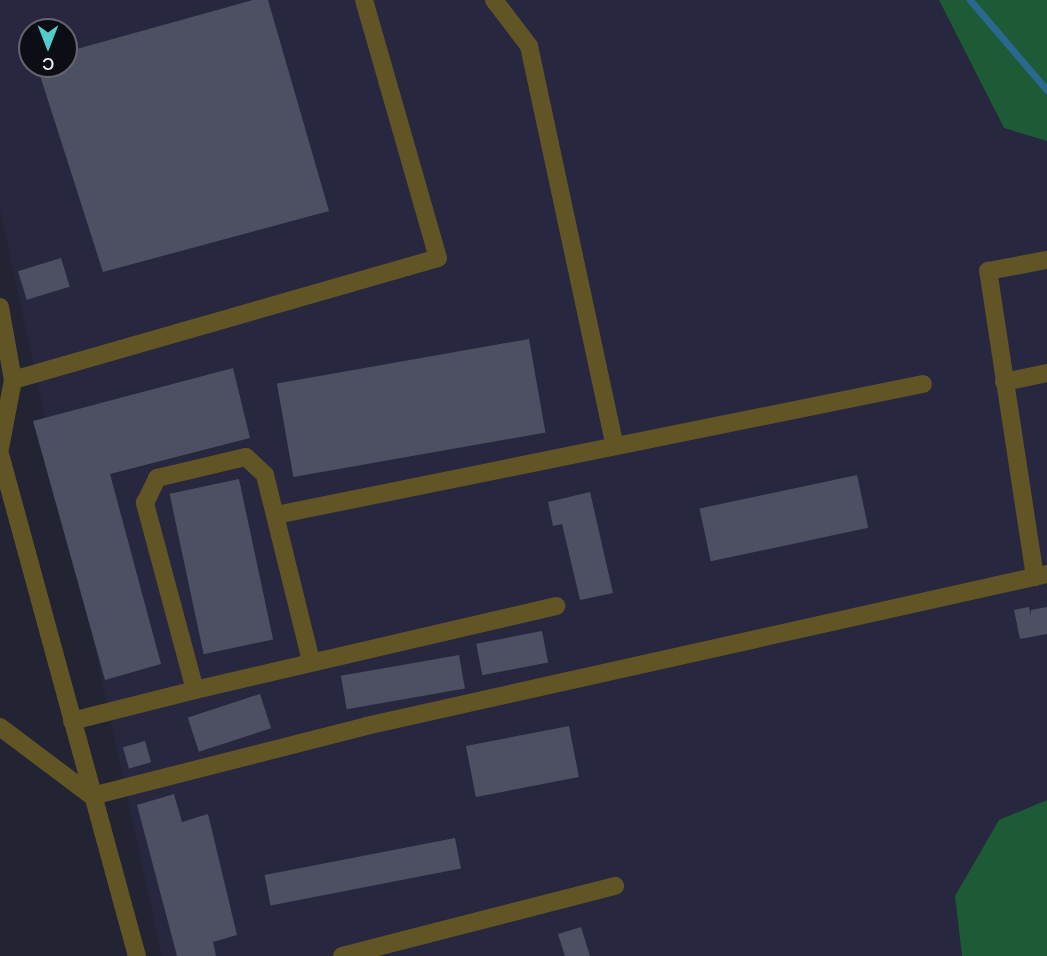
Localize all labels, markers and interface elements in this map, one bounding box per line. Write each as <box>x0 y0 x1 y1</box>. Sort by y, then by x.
north arrow <box>18 18 78 78</box>
text: С <box>42 53 54 75</box>

